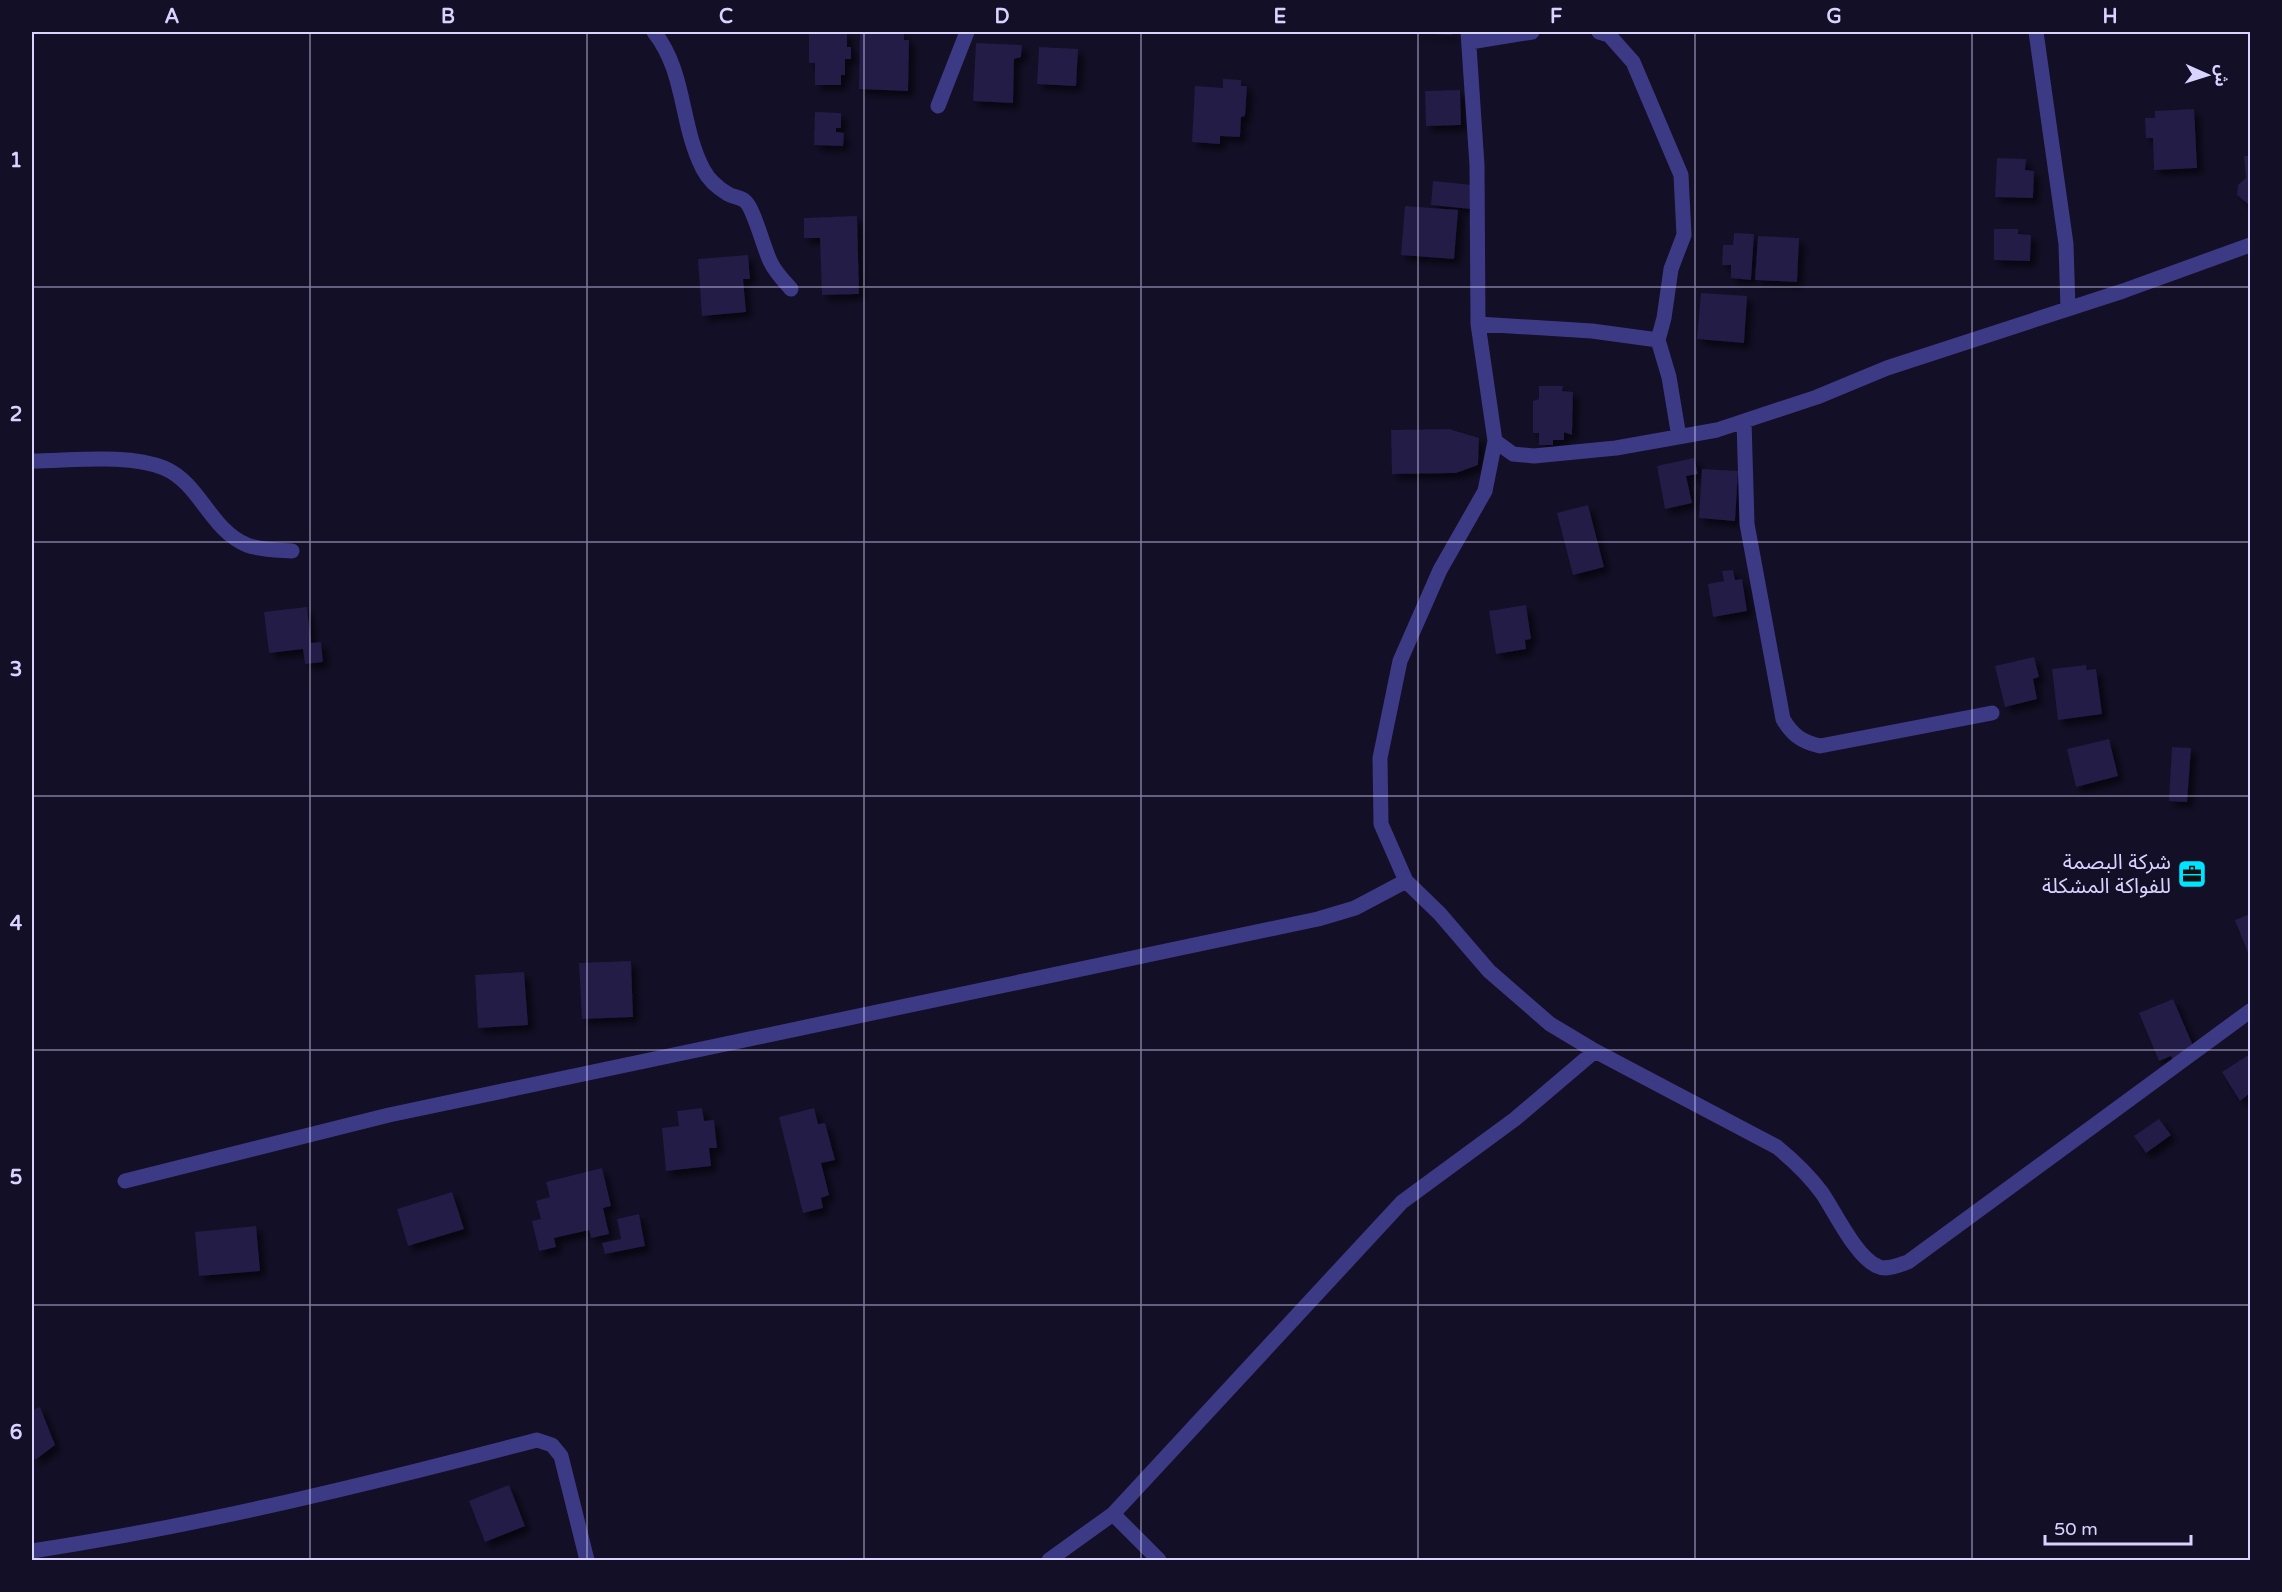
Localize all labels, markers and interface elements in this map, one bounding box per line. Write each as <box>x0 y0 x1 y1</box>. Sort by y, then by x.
text: A <box>165 5 180 29</box>
text: B <box>441 5 455 29</box>
text: C <box>719 5 733 29</box>
text: D <box>994 5 1010 29</box>
text: E <box>1274 5 1287 29</box>
text: F <box>1550 5 1562 29</box>
text: G <box>1826 5 1842 29</box>
text: H <box>2102 5 2118 29</box>
north arrow <box>2177 45 2237 105</box>
text: ش <box>2210 64 2232 87</box>
text: 1 <box>10 149 22 173</box>
text: 2 <box>10 403 22 427</box>
text: 3 <box>10 658 22 682</box>
place label: شركة البصمة للفواكة المشكلة <box>2042 850 2171 899</box>
office icon: شركة البصمة للفواكة المشكلة <box>2176 858 2208 890</box>
text: 4 <box>10 912 23 936</box>
text: 5 <box>10 1166 22 1190</box>
text: 6 <box>10 1421 22 1445</box>
scale bar <box>2045 1508 2190 1546</box>
text: 50 m <box>2054 1518 2098 1540</box>

